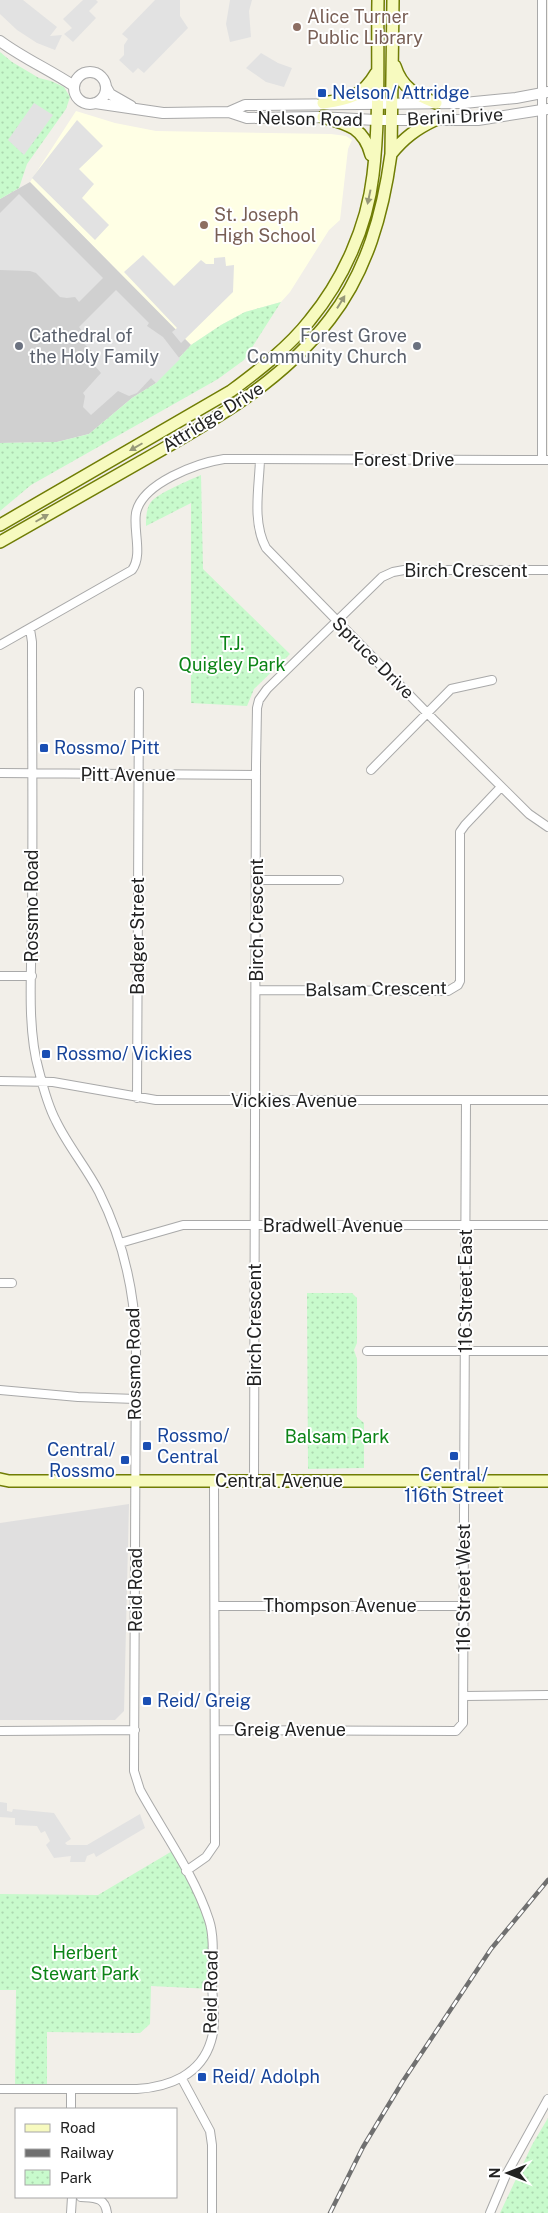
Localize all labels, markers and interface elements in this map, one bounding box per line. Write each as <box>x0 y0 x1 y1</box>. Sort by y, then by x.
place label: Alice Turner Public Library <box>307 6 423 48</box>
marker: Alice Turner Public Library <box>291 21 303 33</box>
place label: Nelson/ Attridge <box>332 82 469 103</box>
marker: Nelson/ Attridge <box>316 87 328 99</box>
street label: Berini Drive <box>406 103 504 130</box>
street label: Nelson Road <box>257 107 363 130</box>
one-way arrow <box>365 189 373 204</box>
place label: St. Joseph High School <box>214 204 316 246</box>
marker: St. Joseph High School <box>198 219 210 231</box>
one-way arrow <box>337 296 346 309</box>
place label: Cathedral of the Holy Family <box>29 325 159 367</box>
place label: Forest Grove Community Church <box>247 325 407 367</box>
marker: Cathedral of the Holy Family <box>13 340 25 352</box>
marker: Forest Grove Community Church <box>411 340 423 352</box>
street label: Attridge Drive <box>158 377 267 456</box>
one-way arrow <box>129 443 142 452</box>
street label: Forest Drive <box>354 449 454 470</box>
one-way arrow <box>36 513 49 522</box>
street label: Birch Crescent <box>404 560 528 581</box>
street label: Spruce Drive <box>328 612 419 703</box>
park label: T.J. Quigley Park <box>178 633 286 675</box>
place label: Rossmo/ Pitt <box>54 737 160 758</box>
marker: Rossmo/ Pitt <box>38 742 50 754</box>
street label: Pitt Avenue <box>80 764 176 785</box>
street label: Rossmo Road <box>21 850 42 962</box>
street label: Birch Crescent <box>246 858 267 982</box>
street label: Badger Street <box>127 877 148 995</box>
street label: Balsam Crescent <box>305 977 447 1000</box>
place label: Rossmo/ Vickies <box>56 1043 192 1064</box>
marker: Rossmo/ Vickies <box>40 1048 52 1060</box>
street label: Vickies Avenue <box>231 1090 357 1111</box>
street label: Bradwell Avenue <box>263 1215 403 1236</box>
street label: 116 Street East <box>455 1229 476 1353</box>
street label: Birch Crescent <box>244 1263 265 1387</box>
street label: Rossmo Road <box>122 1307 145 1421</box>
place label: Rossmo/ Central <box>157 1425 230 1467</box>
park label: Balsam Park <box>285 1426 389 1447</box>
place label: Central/ Rossmo <box>47 1439 116 1481</box>
marker: Rossmo/ Central <box>141 1440 153 1452</box>
marker: Central/ 116th Street <box>448 1450 460 1462</box>
marker: Central/ Rossmo <box>119 1454 131 1466</box>
place label: Central/ 116th Street <box>404 1464 504 1506</box>
street label: Central Avenue <box>215 1470 343 1491</box>
street label: 116 Street West <box>453 1523 474 1653</box>
street label: Reid Road <box>125 1548 146 1632</box>
street label: Thompson Avenue <box>263 1595 417 1616</box>
place label: Reid/ Greig <box>157 1690 251 1711</box>
marker: Reid/ Greig <box>141 1695 153 1707</box>
street label: Greig Avenue <box>234 1719 346 1740</box>
park label: Herbert Stewart Park <box>31 1942 139 1984</box>
street label: Reid Road <box>199 1950 222 2034</box>
place label: Reid/ Adolph <box>212 2066 320 2087</box>
marker: Reid/ Adolph <box>196 2071 208 2083</box>
legend <box>15 2108 178 2198</box>
text: Road <box>60 2119 96 2136</box>
text: Railway <box>60 2144 114 2161</box>
north arrow <box>483 2148 533 2198</box>
text: N <box>487 2168 503 2178</box>
text: Park <box>60 2169 92 2186</box>

